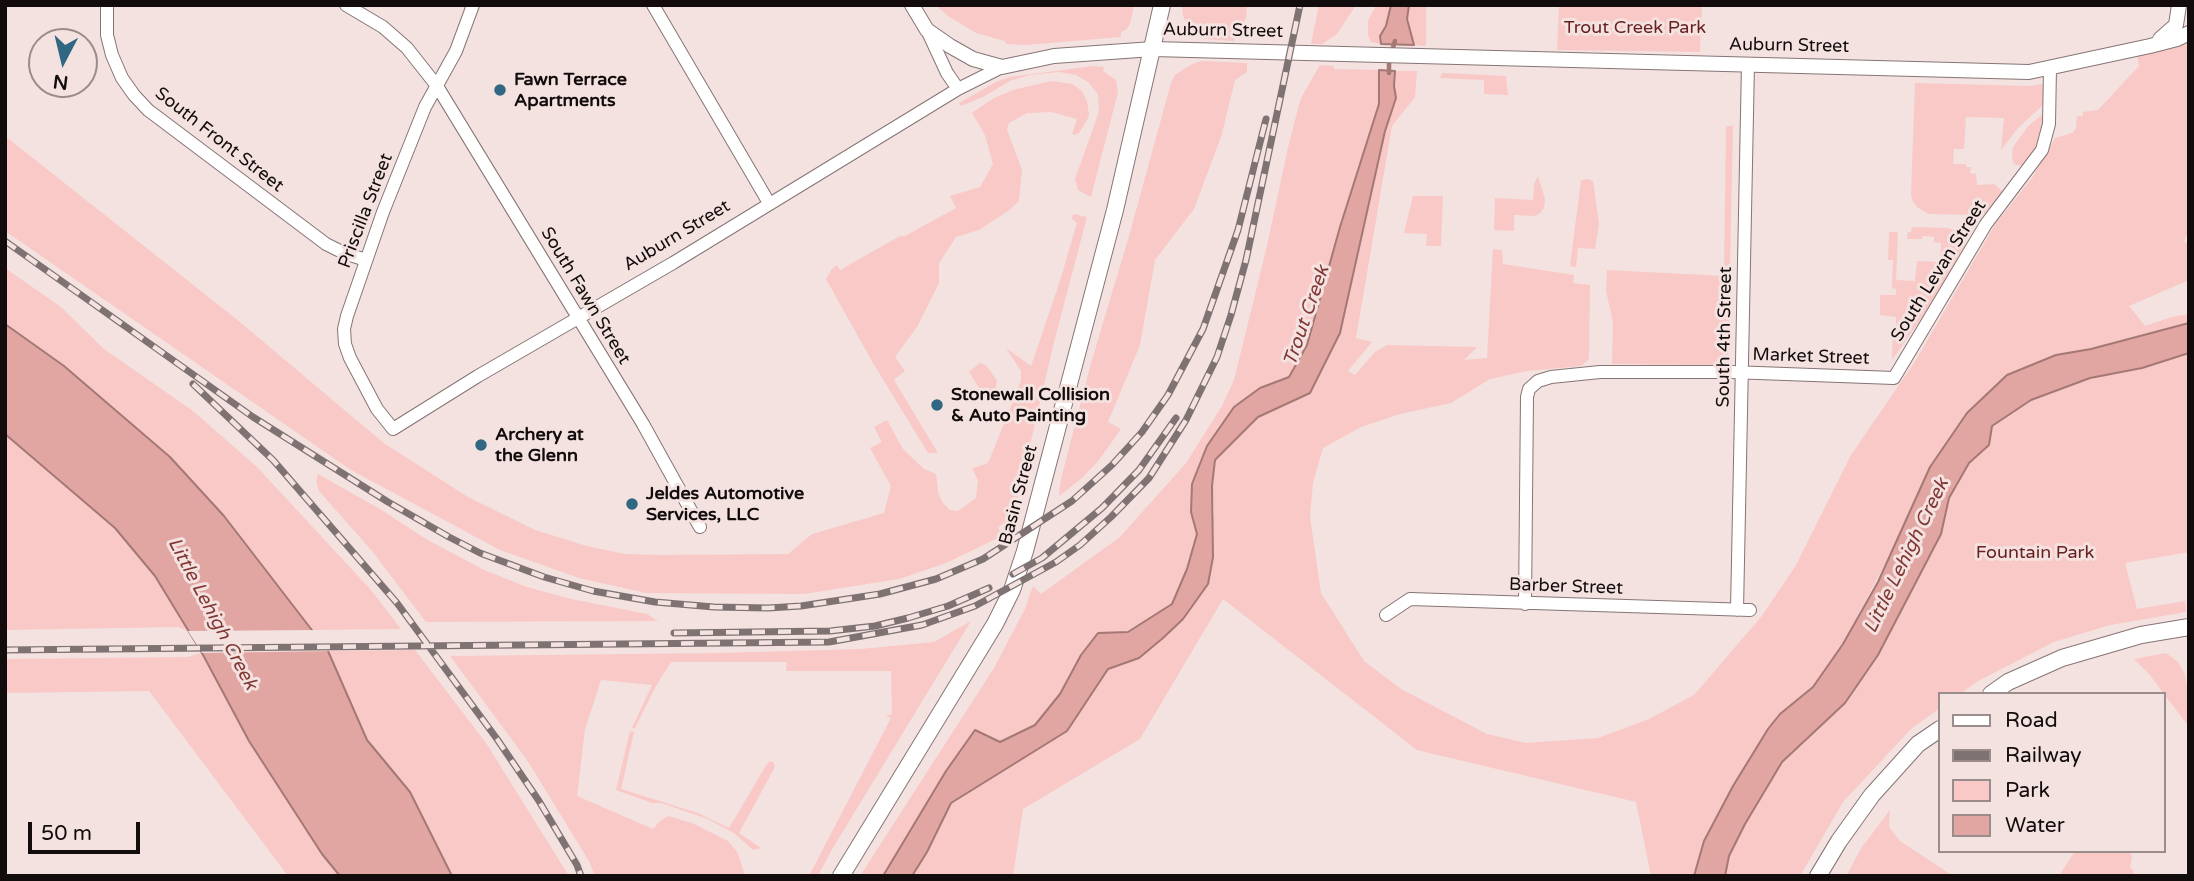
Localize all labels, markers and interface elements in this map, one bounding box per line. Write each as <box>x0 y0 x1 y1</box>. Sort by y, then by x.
park label: Trout Creek Park <box>1564 17 1706 39</box>
street label: Auburn Street <box>1163 19 1283 43</box>
north arrow <box>28 28 98 98</box>
street label: Auburn Street <box>1729 34 1849 58</box>
place label: Fawn Terrace Apartments <box>514 69 627 112</box>
text: N <box>52 70 70 94</box>
marker: Fawn Terrace Apartments <box>492 82 508 98</box>
street label: South Front Street <box>150 83 288 197</box>
street label: Priscilla Street <box>334 151 398 271</box>
street label: Auburn Street <box>620 196 734 276</box>
street label: South Levan Street <box>1887 196 1991 346</box>
street label: South Fawn Street <box>535 223 635 369</box>
water label: Trout Creek <box>1279 263 1335 369</box>
street label: South 4th Street <box>1713 266 1737 408</box>
street label: Market Street <box>1752 344 1870 370</box>
place label: Stonewall Collision & Auto Painting <box>951 384 1110 426</box>
marker: Stonewall Collision & Auto Painting <box>929 397 945 413</box>
place label: Archery at the Glenn <box>495 424 584 466</box>
marker: Archery at the Glenn <box>473 437 489 453</box>
street label: Basin Street <box>995 443 1043 547</box>
water label: Little Lehigh Creek <box>1860 475 1954 637</box>
place label: Jeldes Automotive Services, LLC <box>646 483 804 526</box>
marker: Jeldes Automotive Services, LLC <box>624 496 640 512</box>
water label: Little Lehigh Creek <box>162 534 262 694</box>
park label: Fountain Park <box>1976 542 2094 564</box>
street label: Barber Street <box>1509 574 1623 600</box>
legend <box>1938 692 2166 853</box>
text: Road <box>2005 708 2058 733</box>
text: Railway <box>2005 743 2082 768</box>
text: Park <box>2005 778 2050 803</box>
scale bar <box>32 808 144 852</box>
text: Water <box>2005 813 2065 838</box>
text: 50 m <box>41 821 92 846</box>

